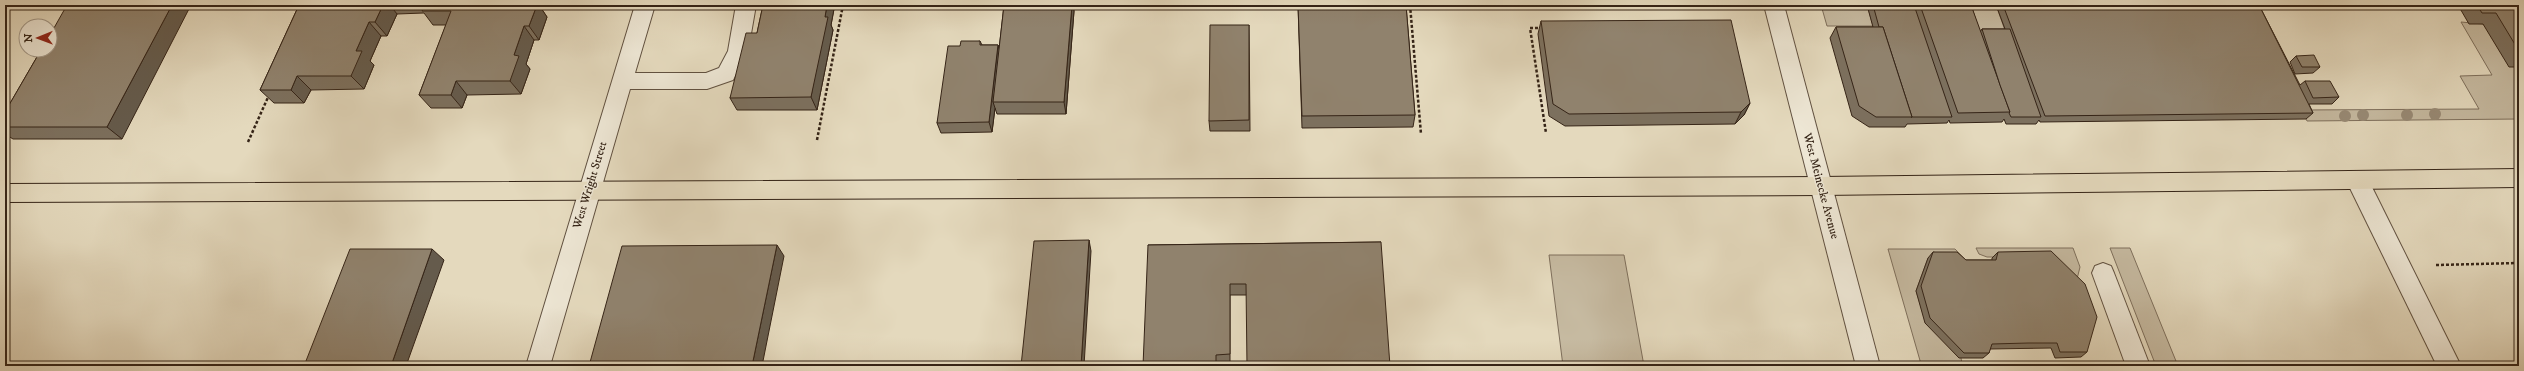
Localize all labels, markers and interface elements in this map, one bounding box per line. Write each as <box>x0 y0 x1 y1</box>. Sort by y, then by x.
north arrow <box>18 18 58 58</box>
text: N <box>22 34 36 43</box>
street label: West Meinecke Avenue <box>1799 130 1842 241</box>
street label: West Wright Street <box>569 139 610 231</box>

